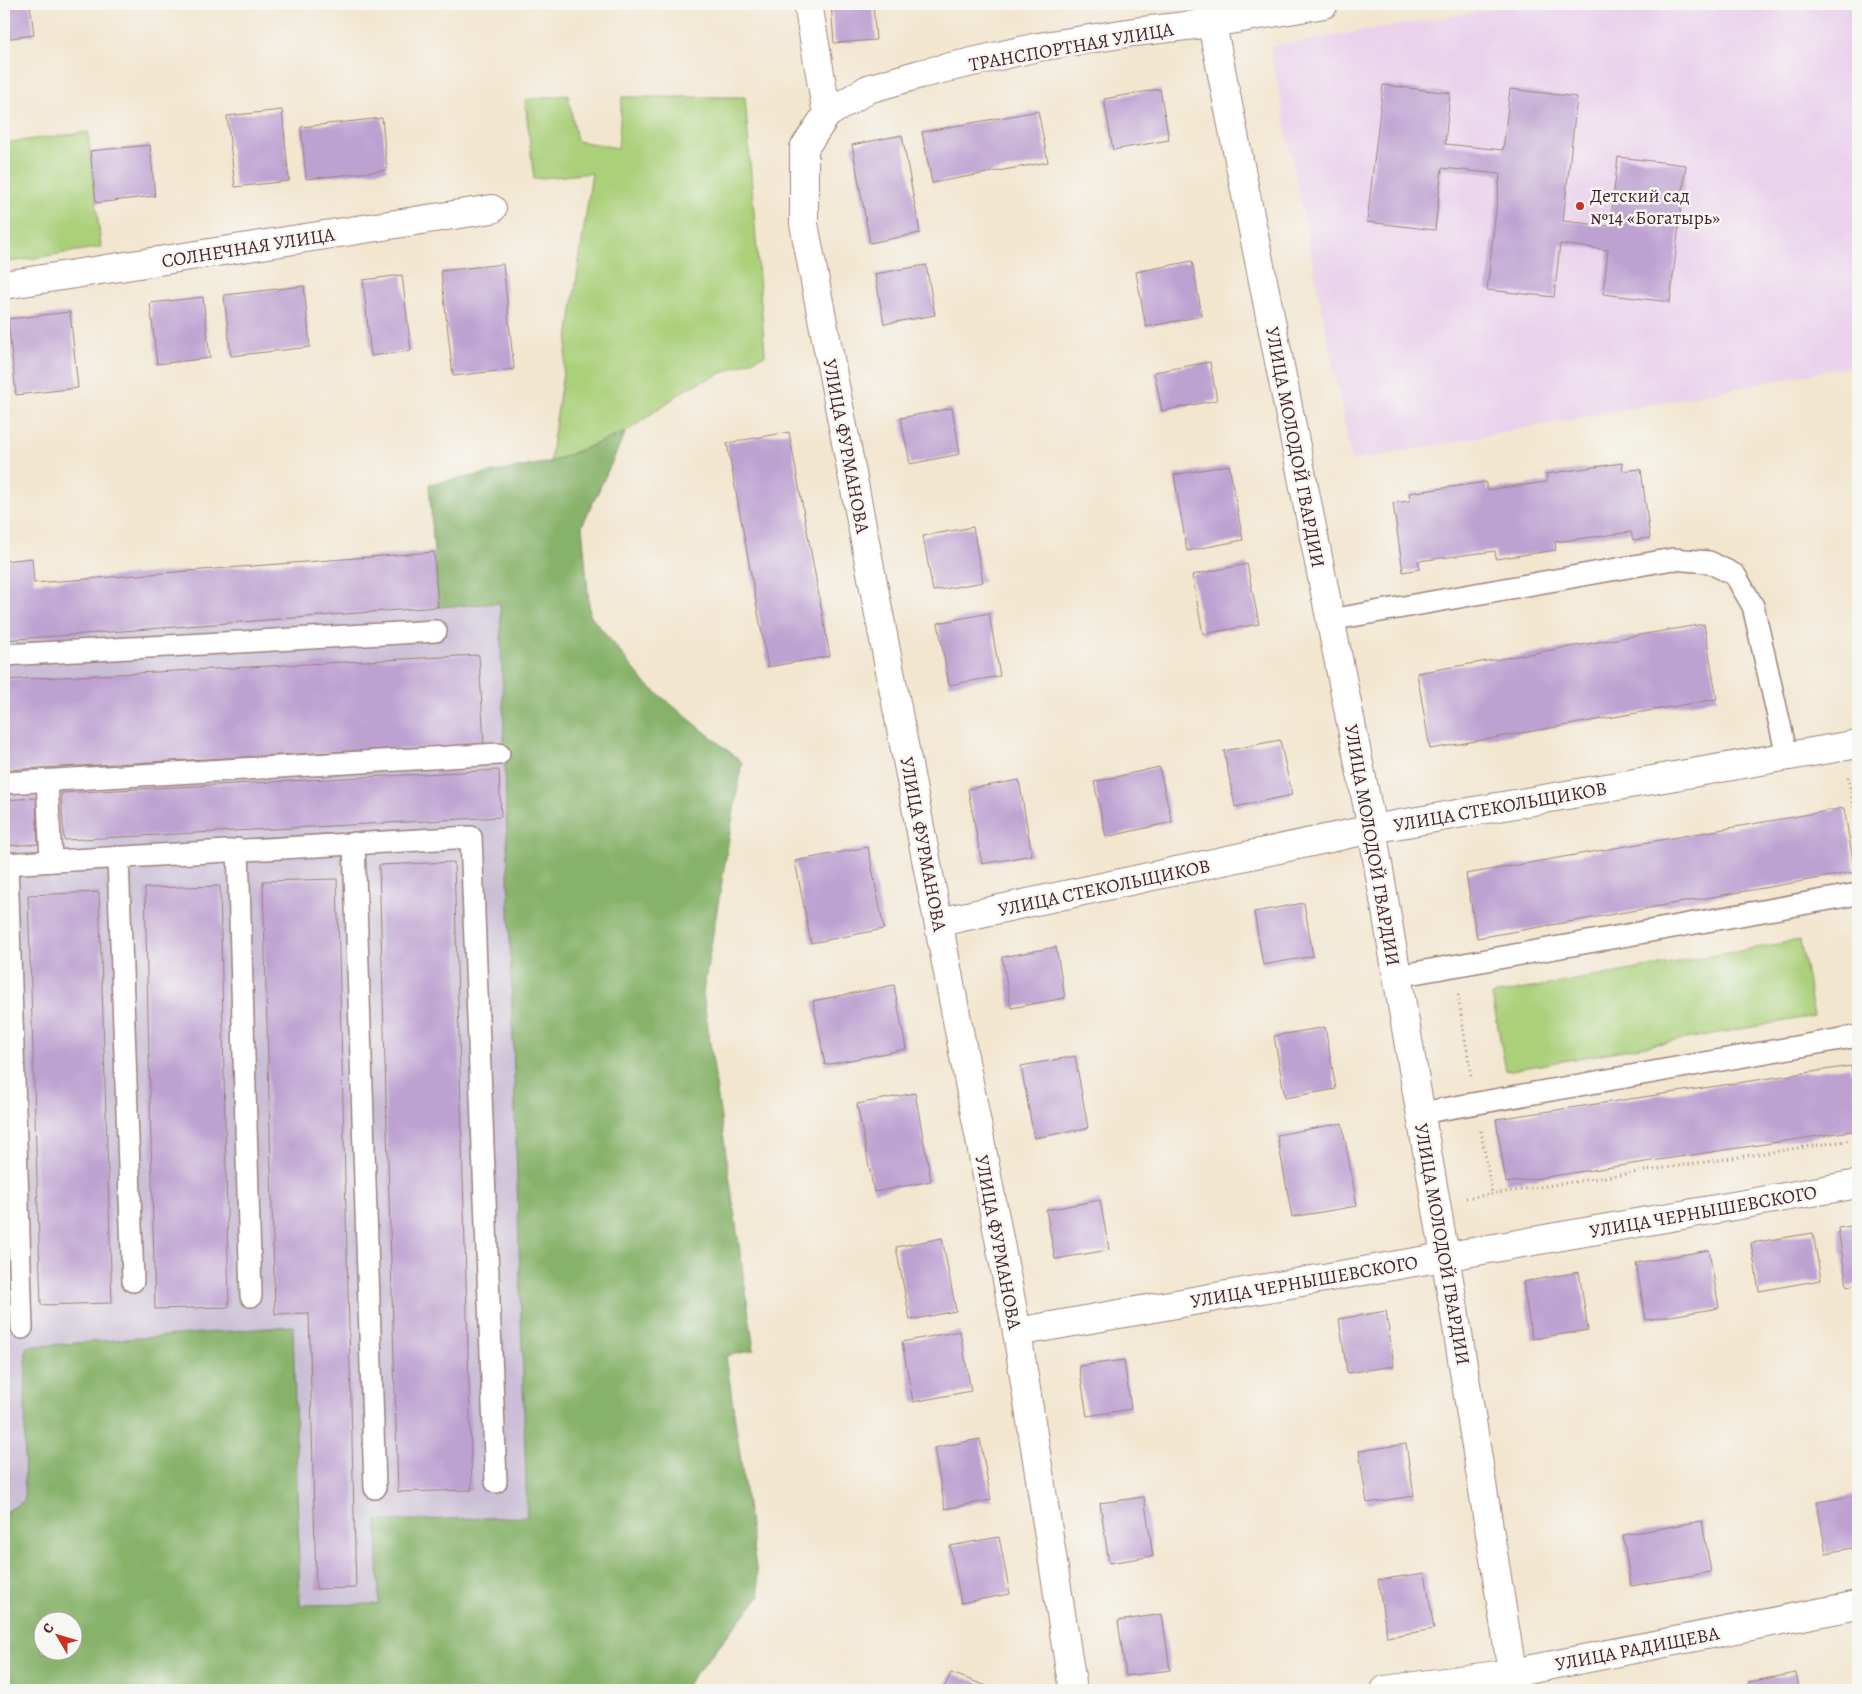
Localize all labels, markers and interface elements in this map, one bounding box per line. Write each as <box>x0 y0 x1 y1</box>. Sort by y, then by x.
street label: ТРАНСПОРТНАЯ УЛИЦА <box>967 16 1176 78</box>
place label: Детский сад №14 «Богатырь» <box>1590 183 1720 231</box>
marker: Детский сад №14 «Богатырь» <box>1574 200 1586 212</box>
street label: СОЛНЕЧНАЯ УЛИЦА <box>160 221 337 275</box>
street label: УЛИЦА МОЛОДОЙ ГВАРДИИ <box>1259 324 1331 570</box>
street label: УЛИЦА ФУРМАНОВА <box>816 357 876 537</box>
street label: УЛИЦА МОЛОДОЙ ГВАРДИИ <box>1338 722 1406 968</box>
street label: УЛИЦА ФУРМАНОВА <box>893 755 953 935</box>
street label: УЛИЦА СТЕКОЛЬЩИКОВ <box>1391 775 1609 839</box>
street label: УЛИЦА СТЕКОЛЬЩИКОВ <box>996 853 1213 923</box>
street label: УЛИЦА МОЛОДОЙ ГВАРДИИ <box>1408 1121 1476 1367</box>
street label: УЛИЦА ФУРМАНОВА <box>968 1153 1028 1333</box>
street label: УЛИЦА ЧЕРНЫШЕВСКОГО <box>1588 1179 1819 1245</box>
street label: УЛИЦА ЧЕРНЫШЕВСКОГО <box>1189 1249 1420 1315</box>
north arrow <box>32 1612 82 1662</box>
text: С <box>38 1619 59 1638</box>
street label: УЛИЦА РАДИЩЕВА <box>1553 1620 1722 1678</box>

